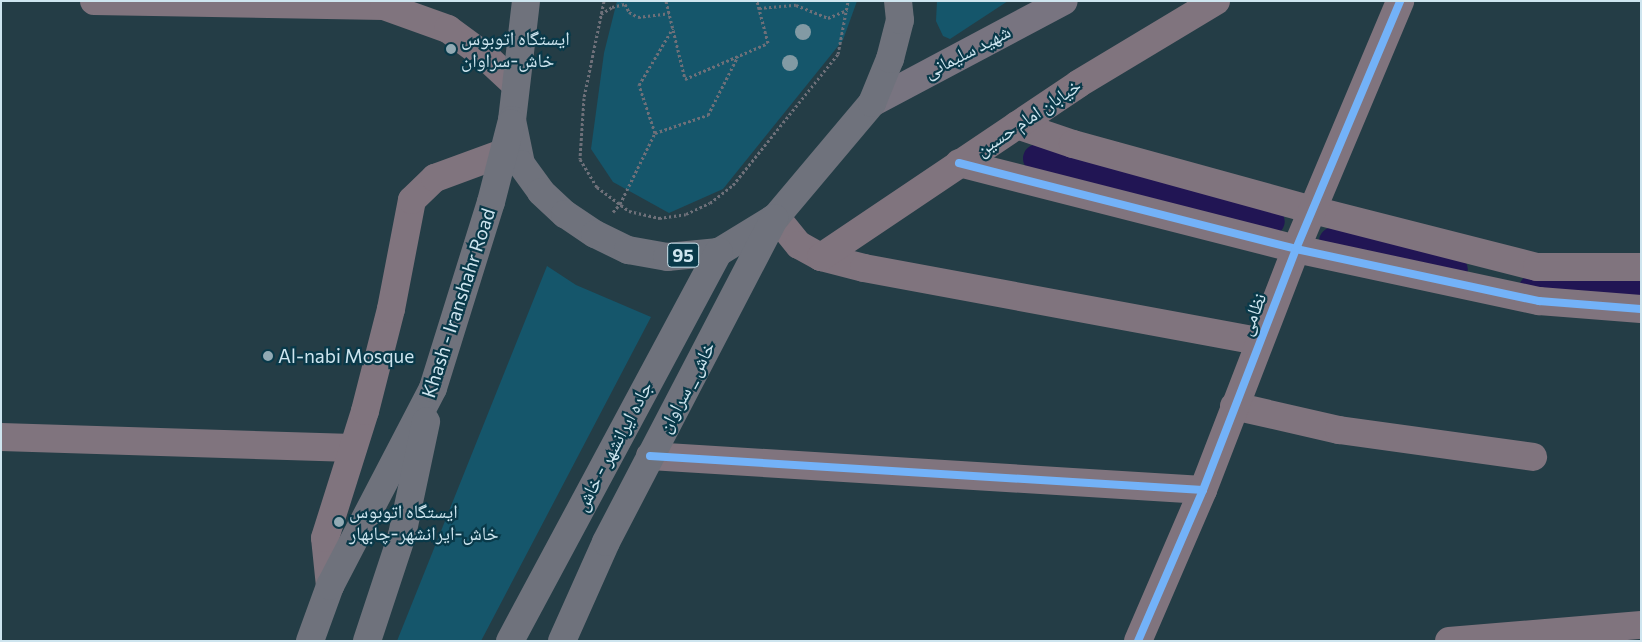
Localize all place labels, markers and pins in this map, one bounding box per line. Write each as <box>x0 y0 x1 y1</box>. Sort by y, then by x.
place label: ایستگاه اتوبوس خاش-سراوان <box>461 27 570 71</box>
marker: ایستگاه اتوبوس خاش-سراوان <box>445 43 457 55</box>
place label: Al-nabi Mosque <box>278 345 414 367</box>
marker: Al-nabi Mosque <box>262 350 274 362</box>
place label: ایستگاه اتوبوس خاش-ایرانشهر-چابهار <box>349 500 499 544</box>
marker: ایستگاه اتوبوس خاش-ایرانشهر-چابهار <box>333 516 345 528</box>

